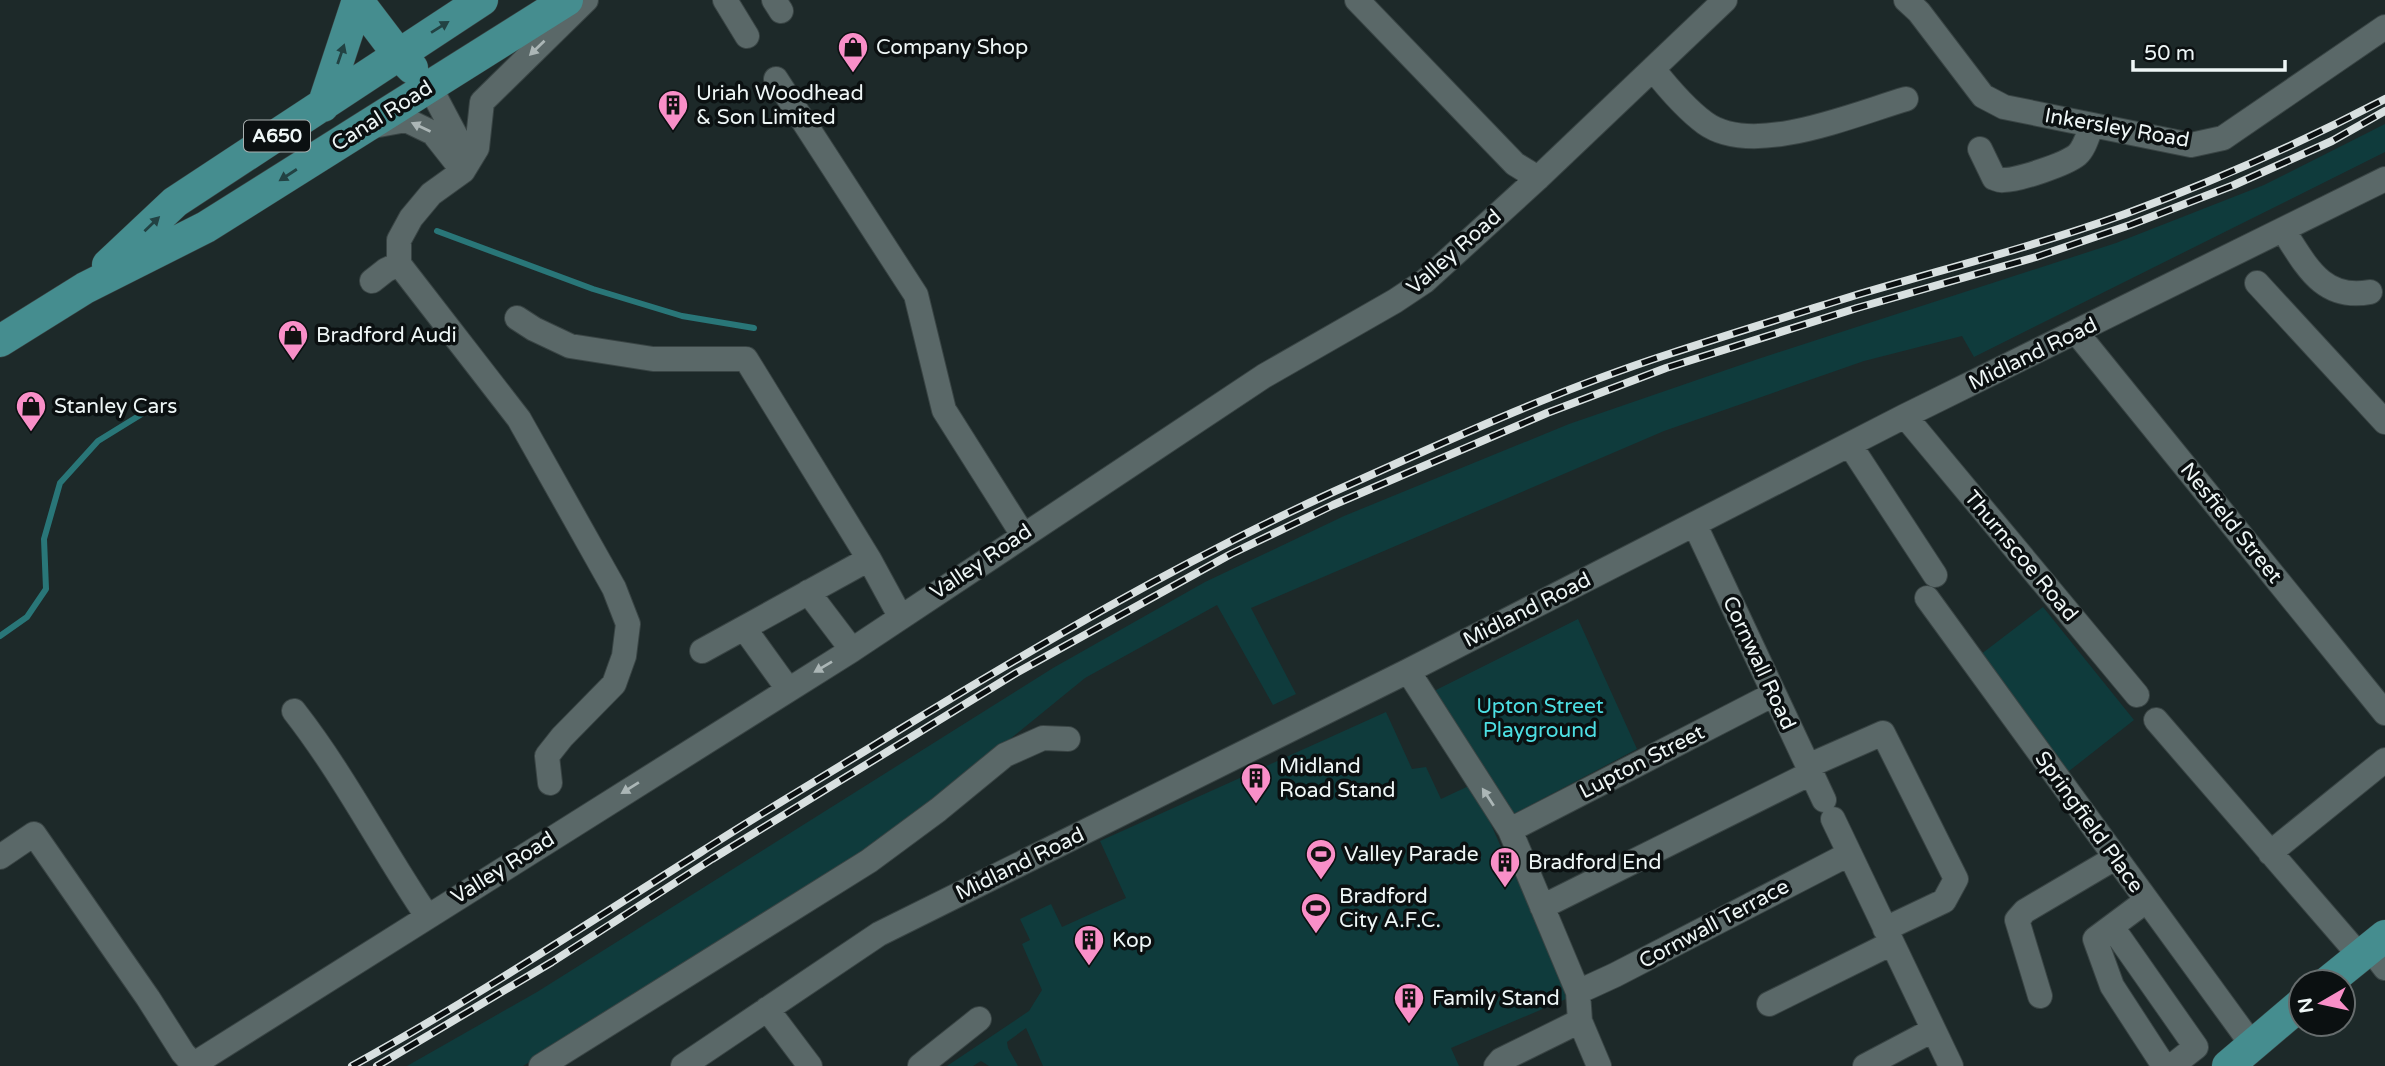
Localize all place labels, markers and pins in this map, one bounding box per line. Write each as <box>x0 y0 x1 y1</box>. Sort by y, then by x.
shop icon: Company Shop <box>836 30 870 74</box>
place label: Company Shop <box>876 35 1028 60</box>
place label: Uriah Woodhead & Son Limited <box>696 81 864 130</box>
building icon: Uriah Woodhead & Son Limited <box>656 88 690 132</box>
shop icon: Bradford Audi <box>276 318 310 362</box>
place label: Bradford Audi <box>316 323 457 348</box>
shop icon: Stanley Cars <box>14 389 48 433</box>
place label: Stanley Cars <box>54 394 177 419</box>
place label: Midland Road Stand <box>1279 754 1396 803</box>
building icon: Midland Road Stand <box>1239 761 1273 805</box>
sports icon: Valley Parade <box>1304 837 1338 881</box>
place label: Valley Parade <box>1344 842 1479 867</box>
building icon: Bradford End <box>1488 845 1522 889</box>
place label: Bradford End <box>1528 850 1661 875</box>
place label: Bradford City A.F.C. <box>1339 884 1441 933</box>
sports icon: Bradford City A.F.C. <box>1299 891 1333 935</box>
building icon: Kop <box>1072 923 1106 967</box>
place label: Kop <box>1112 928 1152 953</box>
building icon: Family Stand <box>1392 981 1426 1025</box>
place label: Family Stand <box>1432 986 1560 1011</box>

